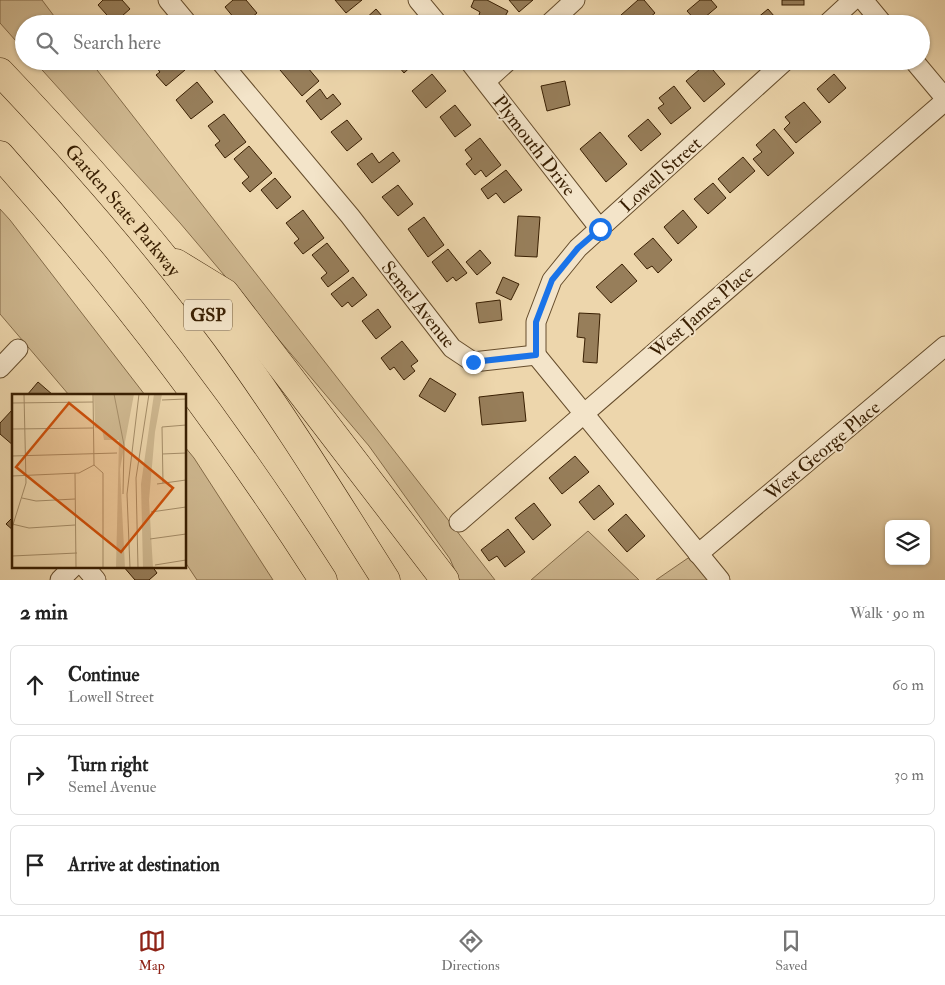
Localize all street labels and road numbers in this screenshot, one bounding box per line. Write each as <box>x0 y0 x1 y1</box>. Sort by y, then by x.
street label: Plymouth Drive <box>487 90 581 201</box>
street label: Lowell Street <box>615 132 707 218</box>
street label: Garden State Parkway <box>59 139 186 282</box>
street label: Semel Avenue <box>376 256 461 353</box>
street label: West James Place <box>644 260 759 364</box>
road number: GSP <box>184 300 232 330</box>
street label: West George Place <box>759 396 885 507</box>

